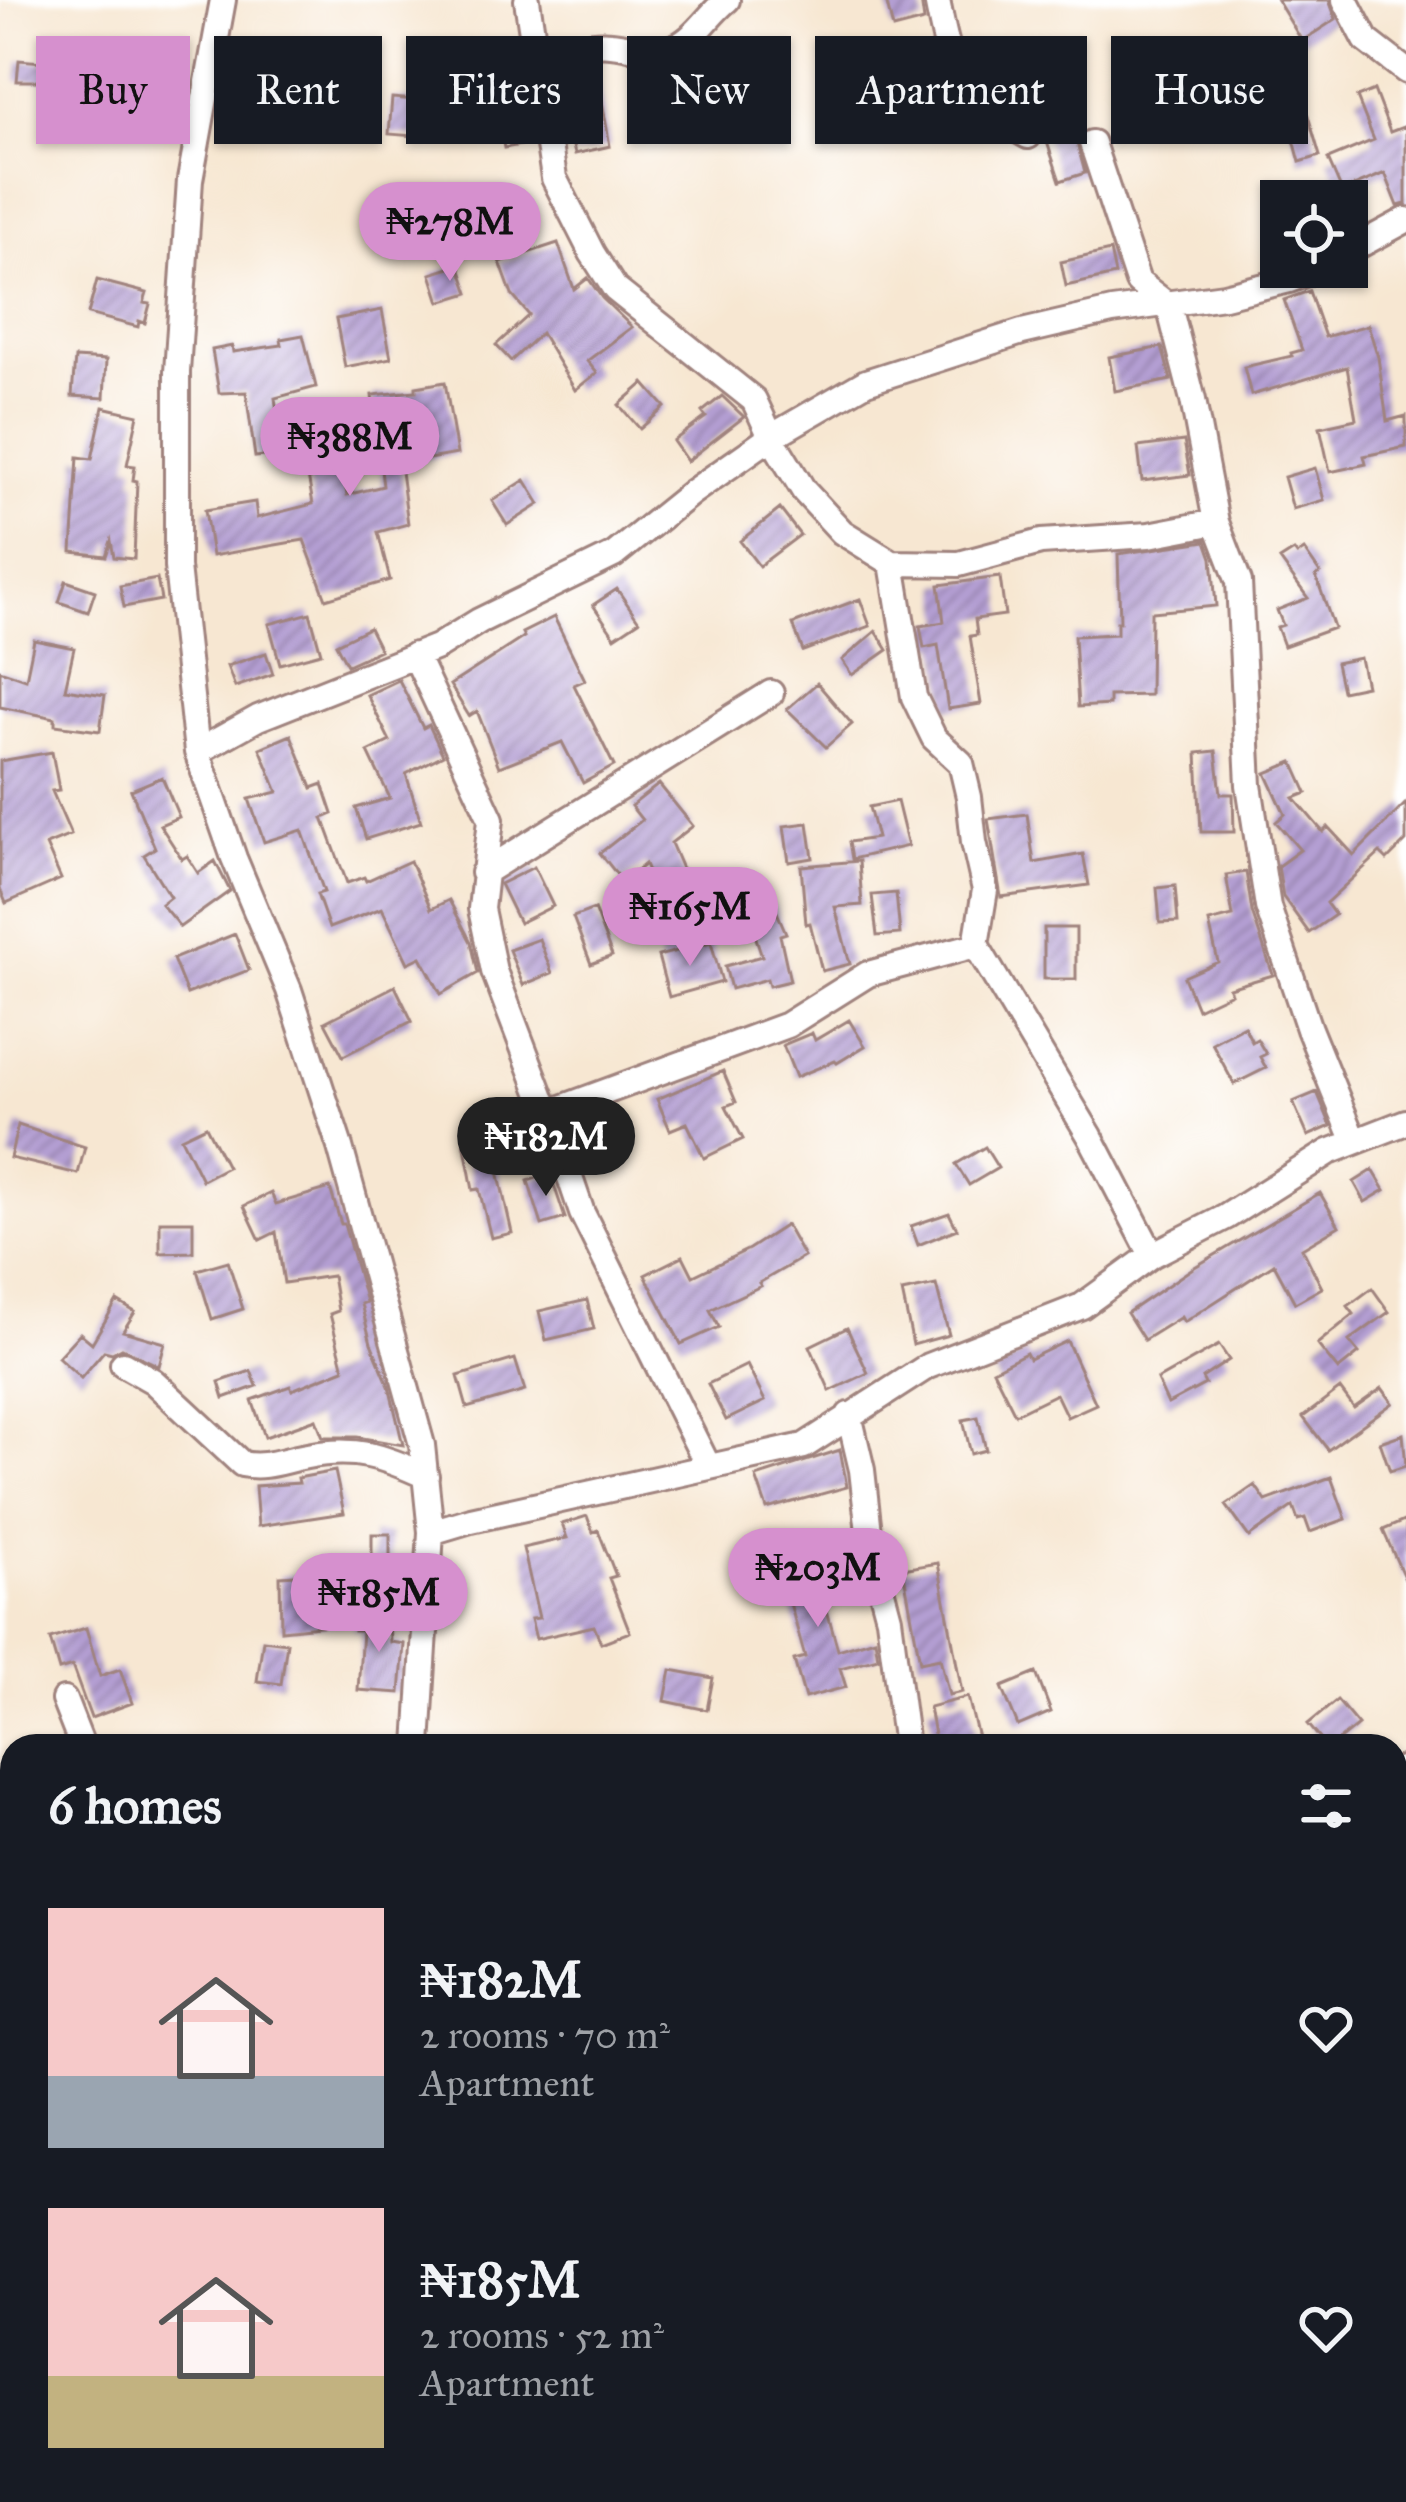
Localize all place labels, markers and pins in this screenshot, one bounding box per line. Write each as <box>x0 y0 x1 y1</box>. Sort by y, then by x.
pin: ₦278M <box>366 182 534 284</box>
pin: ₦388M <box>266 397 434 499</box>
pin: ₦165M <box>606 867 774 969</box>
pin: ₦182M <box>462 1097 630 1199</box>
pin: ₦203M <box>734 1528 902 1630</box>
pin: ₦185M <box>295 1553 463 1655</box>

